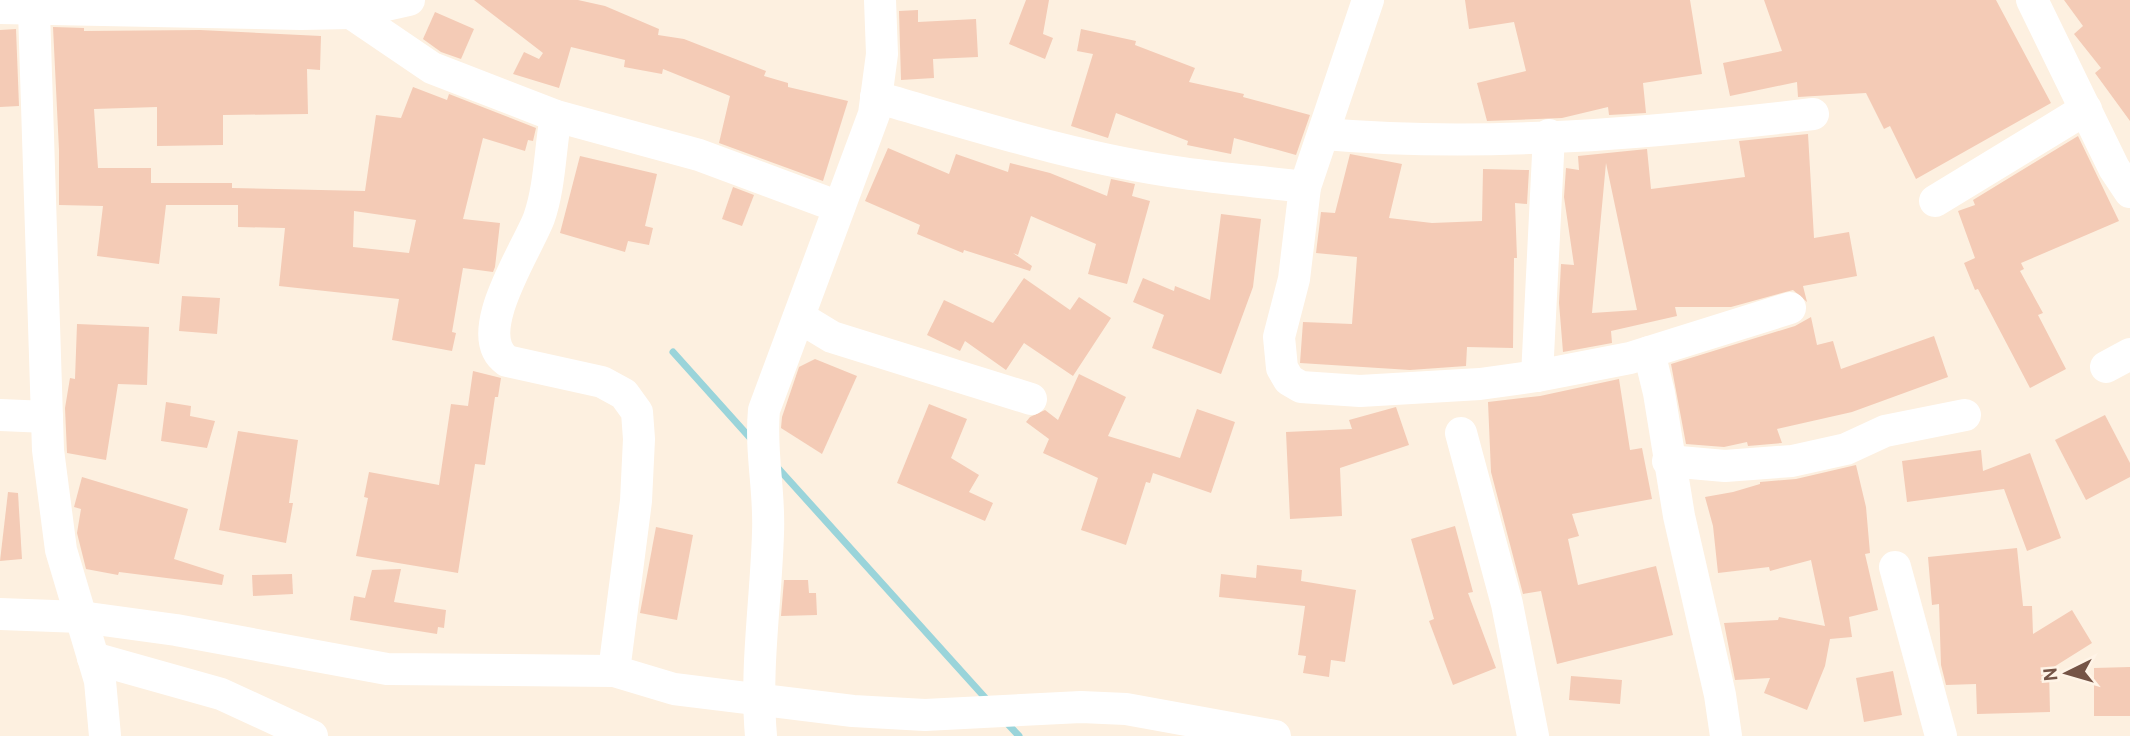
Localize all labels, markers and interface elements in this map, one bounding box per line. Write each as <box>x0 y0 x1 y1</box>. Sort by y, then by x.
north arrow <box>2032 638 2102 708</box>
text: N <box>2039 667 2063 682</box>

